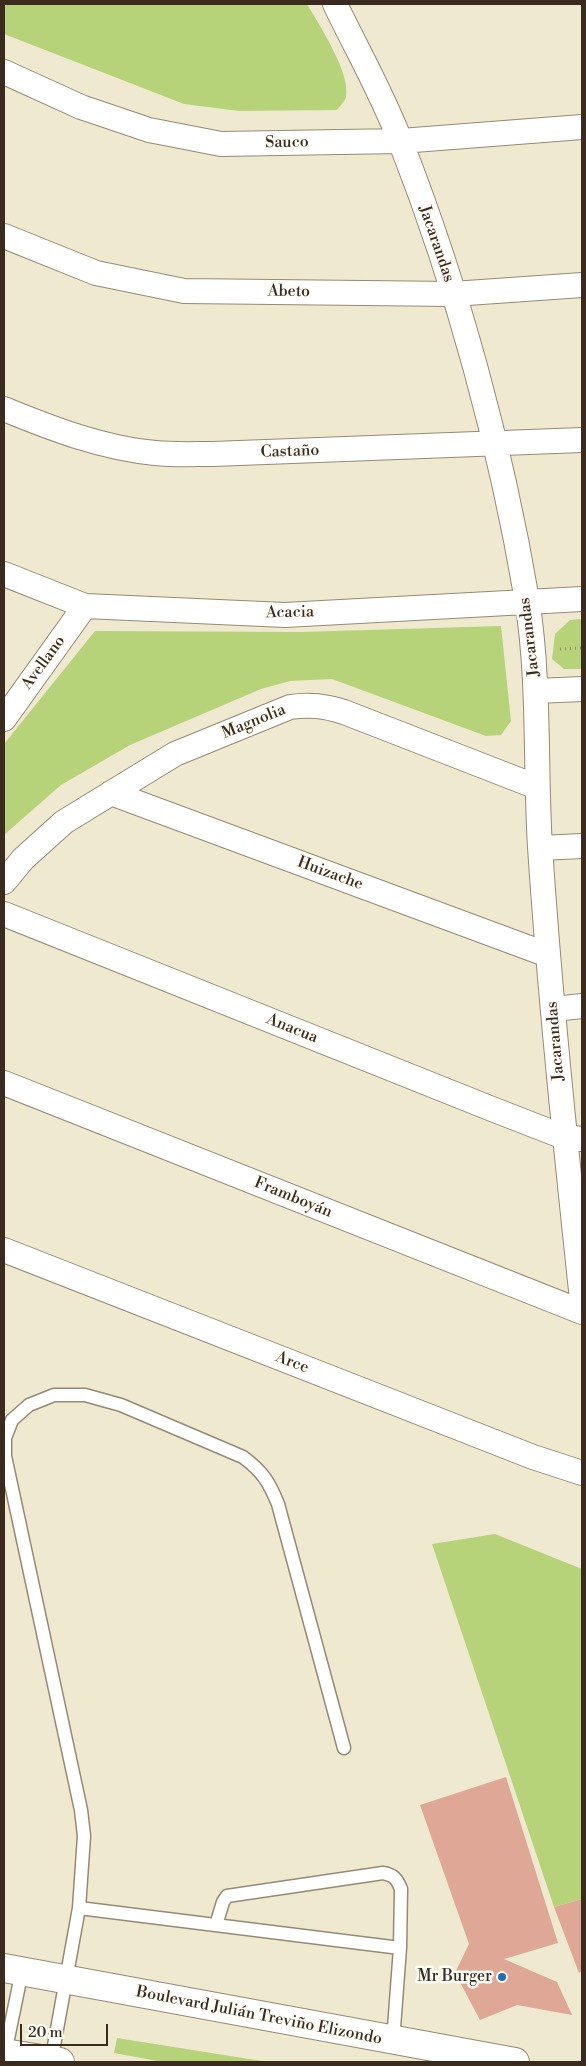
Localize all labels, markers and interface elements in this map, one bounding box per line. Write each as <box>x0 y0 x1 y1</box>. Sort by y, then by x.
street label: Sauco <box>265 133 309 153</box>
street label: Jacarandas <box>414 203 458 285</box>
street label: Abeto <box>268 282 310 302</box>
street label: Castaño <box>260 441 320 463</box>
street label: Jacarandas <box>516 596 544 678</box>
street label: Acacia <box>266 603 314 623</box>
street label: Avellano <box>18 632 70 694</box>
street label: Magnolia <box>219 701 289 743</box>
street label: Huizache <box>295 853 365 895</box>
street label: Jacarandas <box>543 1000 569 1082</box>
street label: Anacua <box>263 1010 321 1048</box>
street label: Framboyán <box>251 1174 335 1222</box>
street label: Arce <box>273 1348 311 1378</box>
place label: Mr Burger <box>417 1967 492 1987</box>
marker: Mr Burger <box>496 1971 508 1983</box>
street label: Boulevard Julián Treviño Elizondo <box>134 1983 384 2049</box>
scale bar <box>22 2014 110 2046</box>
text: 20 m <box>28 2023 63 2042</box>

